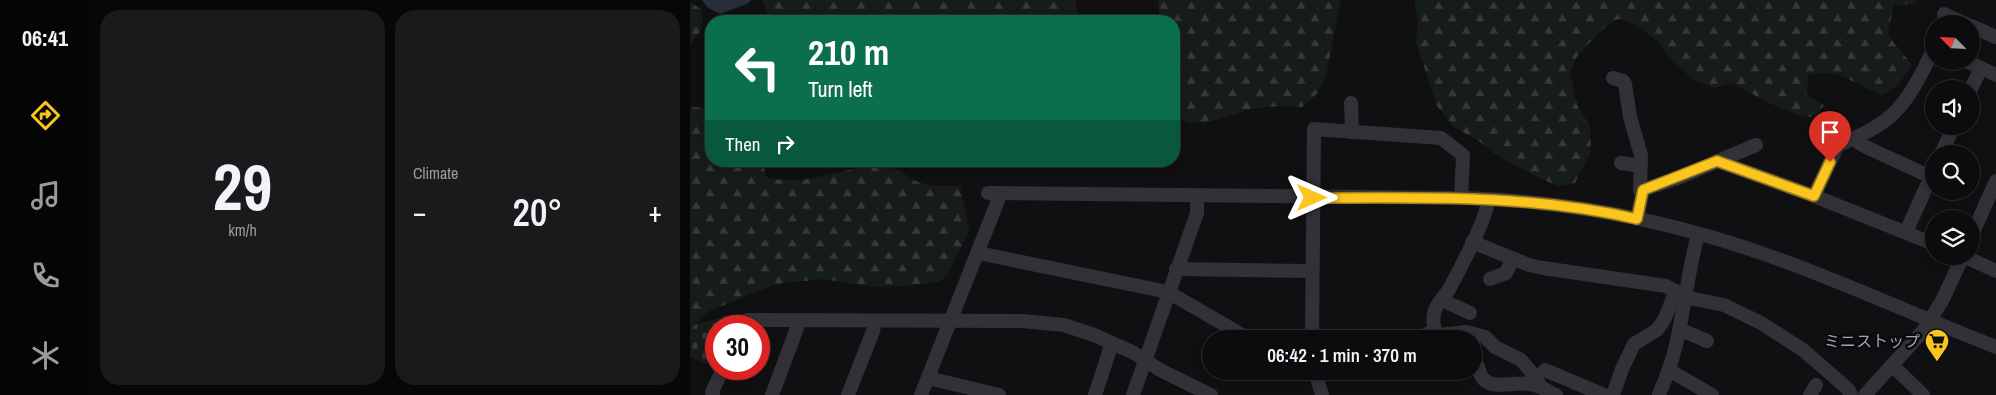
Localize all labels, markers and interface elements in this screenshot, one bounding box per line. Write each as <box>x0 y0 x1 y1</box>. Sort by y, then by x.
north arrow <box>1925 15 1980 70</box>
map controls <box>1925 15 1980 265</box>
text: 06:41 <box>22 23 68 53</box>
text: 210 m <box>808 29 889 76</box>
icon: left <box>725 35 790 100</box>
text: Turn left <box>808 74 873 104</box>
button: sound <box>1925 80 1980 135</box>
icon: directions <box>28 98 63 133</box>
pin <box>1809 111 1851 162</box>
icon: arrive <box>1816 118 1844 146</box>
icon: right <box>771 130 799 158</box>
text: Then <box>725 131 761 157</box>
text: 29 <box>213 143 272 230</box>
button: search <box>1925 145 1980 200</box>
text: Climate <box>413 162 458 184</box>
position arrow <box>1285 171 1337 223</box>
icon: music <box>28 178 63 213</box>
text: 20° <box>513 187 562 238</box>
text: − <box>413 193 426 231</box>
text: + <box>649 193 662 231</box>
button: layers <box>1925 210 1980 265</box>
text: km/h <box>228 219 257 241</box>
icon: phone <box>28 258 63 293</box>
speed limit sign: 30 <box>705 315 770 380</box>
supermarket icon: ミニストップ <box>1924 328 1950 362</box>
place label: ミニストップ <box>1824 330 1920 352</box>
icon: climate <box>28 338 63 373</box>
text: 06:42 · 1 min · 370 m <box>1267 342 1417 368</box>

